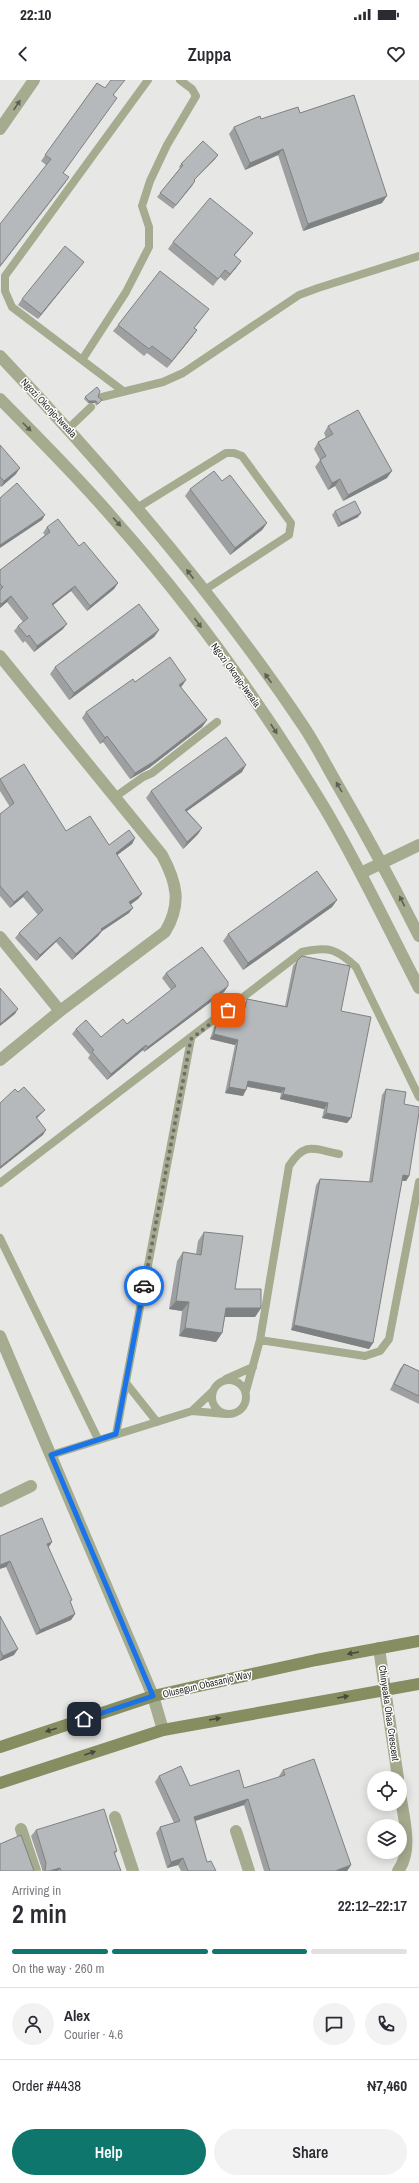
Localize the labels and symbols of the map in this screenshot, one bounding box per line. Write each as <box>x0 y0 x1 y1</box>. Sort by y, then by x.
one-way arrow <box>13 99 21 110</box>
street label: Ngozi Okonjo-Iweala <box>18 376 80 441</box>
one-way arrow <box>22 422 32 432</box>
one-way arrow <box>112 517 121 527</box>
one-way arrow <box>186 569 195 580</box>
one-way arrow <box>194 618 202 628</box>
street label: Ngozi Okonjo-Iweala <box>208 640 264 710</box>
one-way arrow <box>264 673 272 683</box>
one-way arrow <box>270 723 277 735</box>
one-way arrow <box>335 781 342 793</box>
one-way arrow <box>399 895 405 907</box>
pin <box>211 993 245 1027</box>
courier <box>124 1266 164 1306</box>
one-way arrow <box>347 1650 359 1656</box>
street label: Chinyeaka Ohaa Crescent <box>376 1664 402 1762</box>
street label: Olusegun Obasanjo Way <box>161 1667 254 1701</box>
one-way arrow <box>337 1694 350 1700</box>
pin <box>67 1702 101 1736</box>
one-way arrow <box>209 1716 221 1722</box>
one-way arrow <box>45 1727 57 1733</box>
one-way arrow <box>85 1750 97 1756</box>

